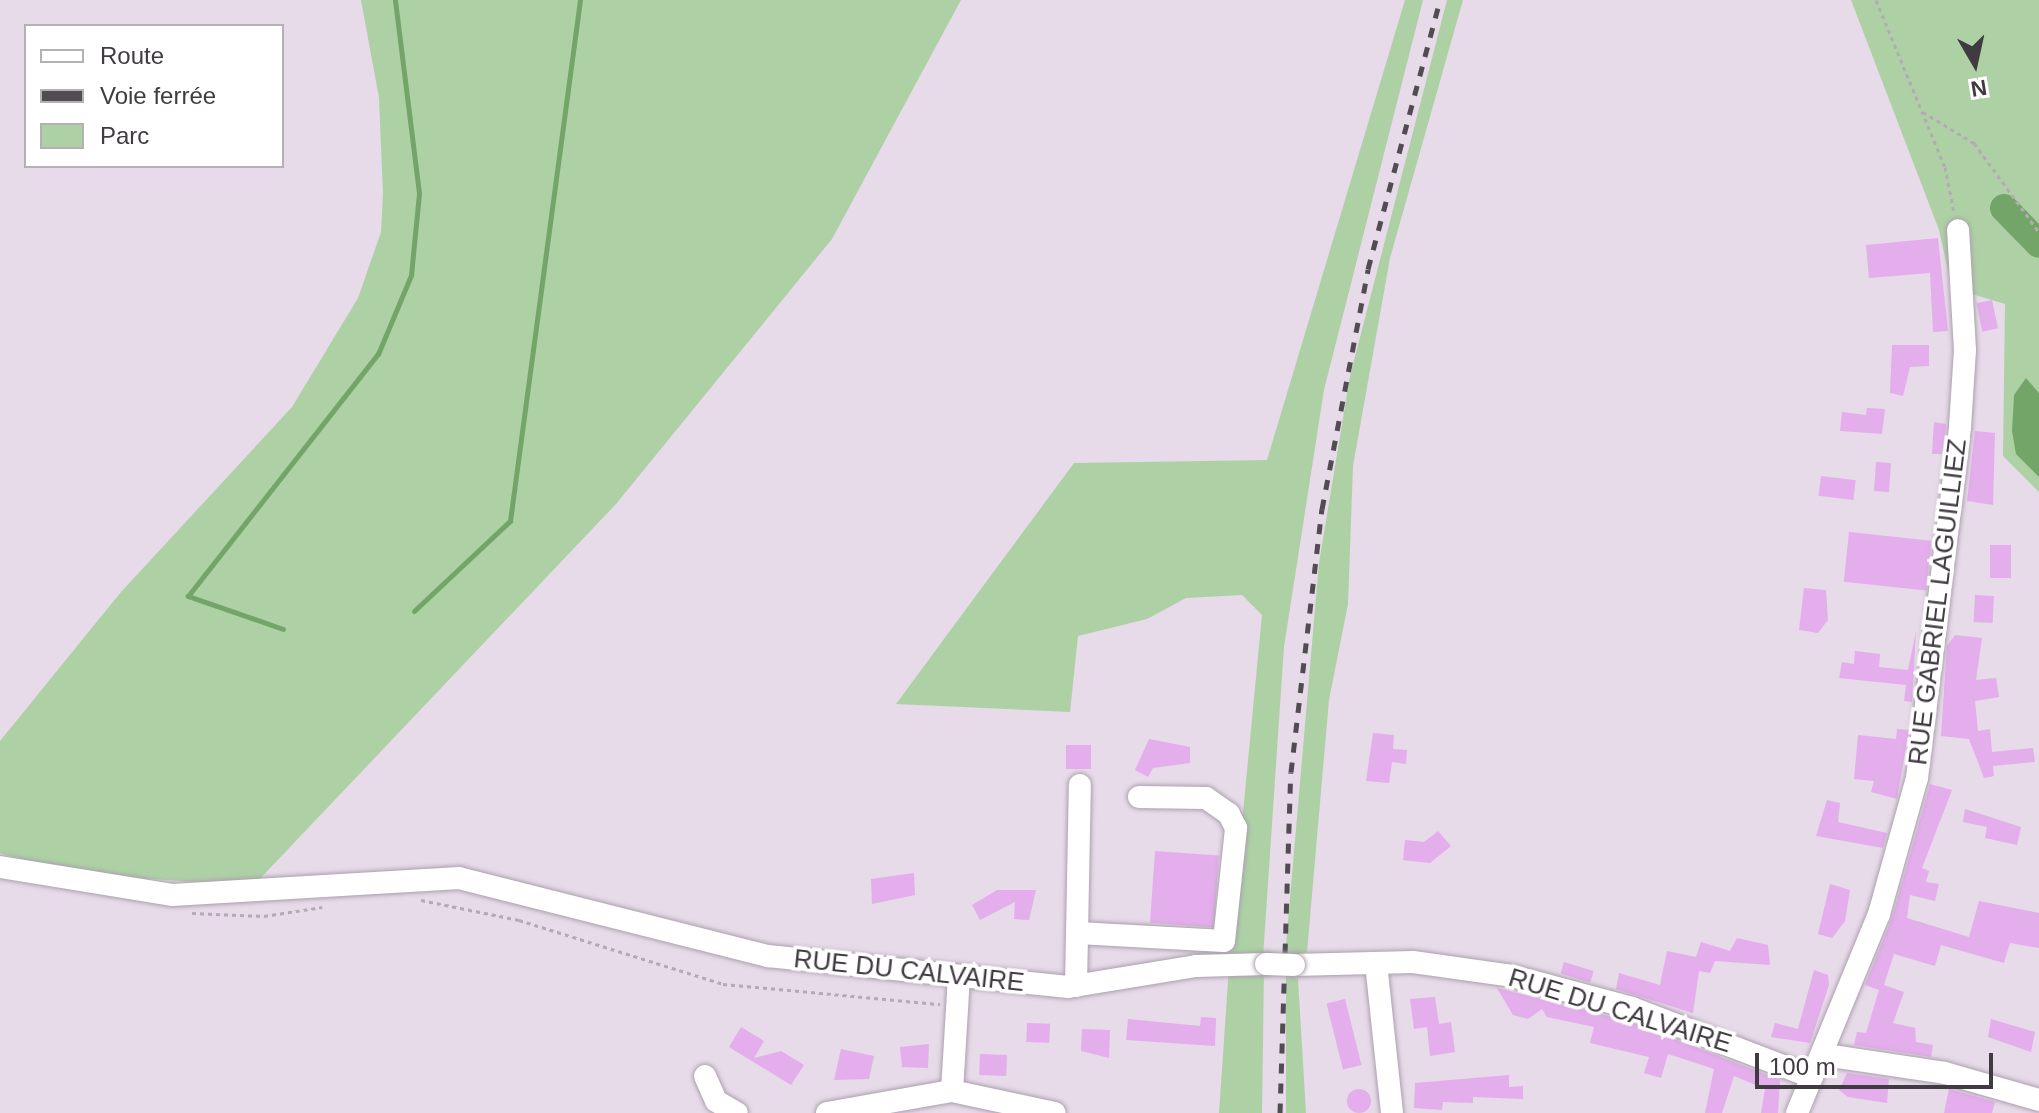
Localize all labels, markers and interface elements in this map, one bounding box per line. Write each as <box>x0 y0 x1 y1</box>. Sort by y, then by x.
legend <box>24 24 284 168</box>
north arrow <box>1935 24 2015 104</box>
text: Route <box>100 42 164 69</box>
text: N <box>1969 75 1989 102</box>
text: Voie ferrée <box>100 82 216 109</box>
text: Parc <box>100 122 149 149</box>
street label: RUE GABRIEL LAGUILLIEZ <box>1902 437 1974 767</box>
street label: RUE DU CALVAIRE <box>792 943 1026 999</box>
street label: RUE DU CALVAIRE <box>1505 962 1735 1060</box>
scale bar <box>1759 1037 1997 1087</box>
text: 100 m <box>1769 1053 1836 1080</box>

